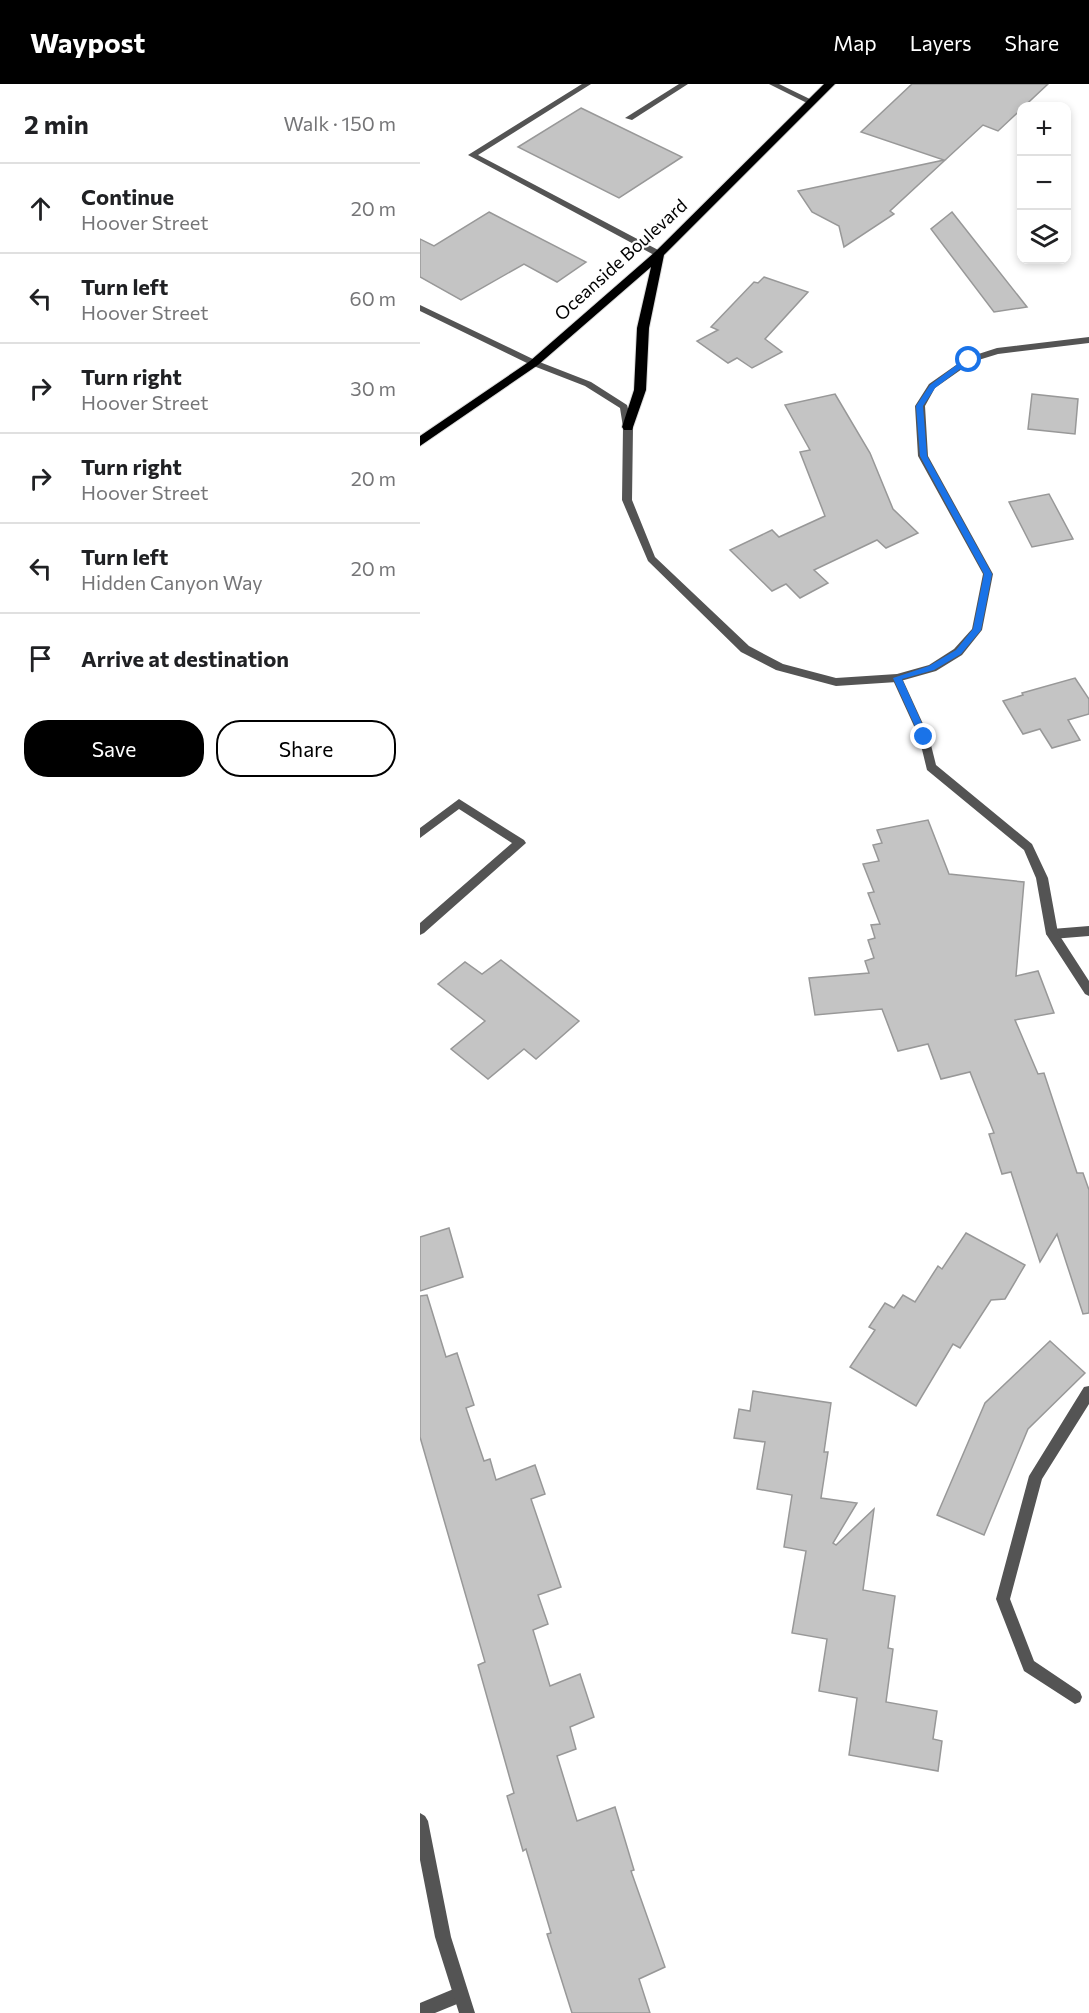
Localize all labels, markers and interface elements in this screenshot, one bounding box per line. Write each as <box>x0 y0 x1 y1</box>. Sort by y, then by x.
text: Waypost <box>30 25 145 59</box>
text: Map <box>833 30 877 55</box>
text: Layers <box>910 30 972 55</box>
text: Share <box>1005 30 1059 55</box>
map controls <box>1017 102 1071 264</box>
button: + <box>1017 102 1071 156</box>
text: 2 min <box>24 108 89 139</box>
text: Walk · 150 m <box>284 111 396 135</box>
button: − <box>1017 156 1071 210</box>
text: Continue <box>81 183 174 210</box>
icon: ahead <box>24 192 57 225</box>
street label: Oceanside Boulevard <box>549 194 691 325</box>
text: 20 m <box>351 196 396 220</box>
text: Hoover Street <box>81 210 208 234</box>
button: layers <box>1017 210 1071 264</box>
text: Turn left <box>81 273 168 300</box>
icon: left <box>24 282 57 315</box>
text: 60 m <box>350 286 396 310</box>
text: Hoover Street <box>81 300 208 324</box>
route start <box>955 346 981 372</box>
text: Turn right <box>81 363 182 390</box>
icon: right <box>24 372 57 405</box>
text: 30 m <box>350 376 396 400</box>
text: Hoover Street <box>81 390 208 414</box>
text: Turn right <box>81 453 182 480</box>
icon: right <box>24 462 57 495</box>
text: 20 m <box>351 466 396 490</box>
text: Hoover Street <box>81 480 208 504</box>
text: Turn left <box>81 543 168 570</box>
icon: left <box>24 552 57 585</box>
text: 20 m <box>351 556 396 580</box>
text: Hidden Canyon Way <box>81 570 263 594</box>
icon: arrive <box>24 642 57 675</box>
text: Arrive at destination <box>81 645 289 672</box>
button: Save <box>24 720 204 777</box>
button: Share <box>216 720 396 777</box>
route end <box>910 723 936 749</box>

